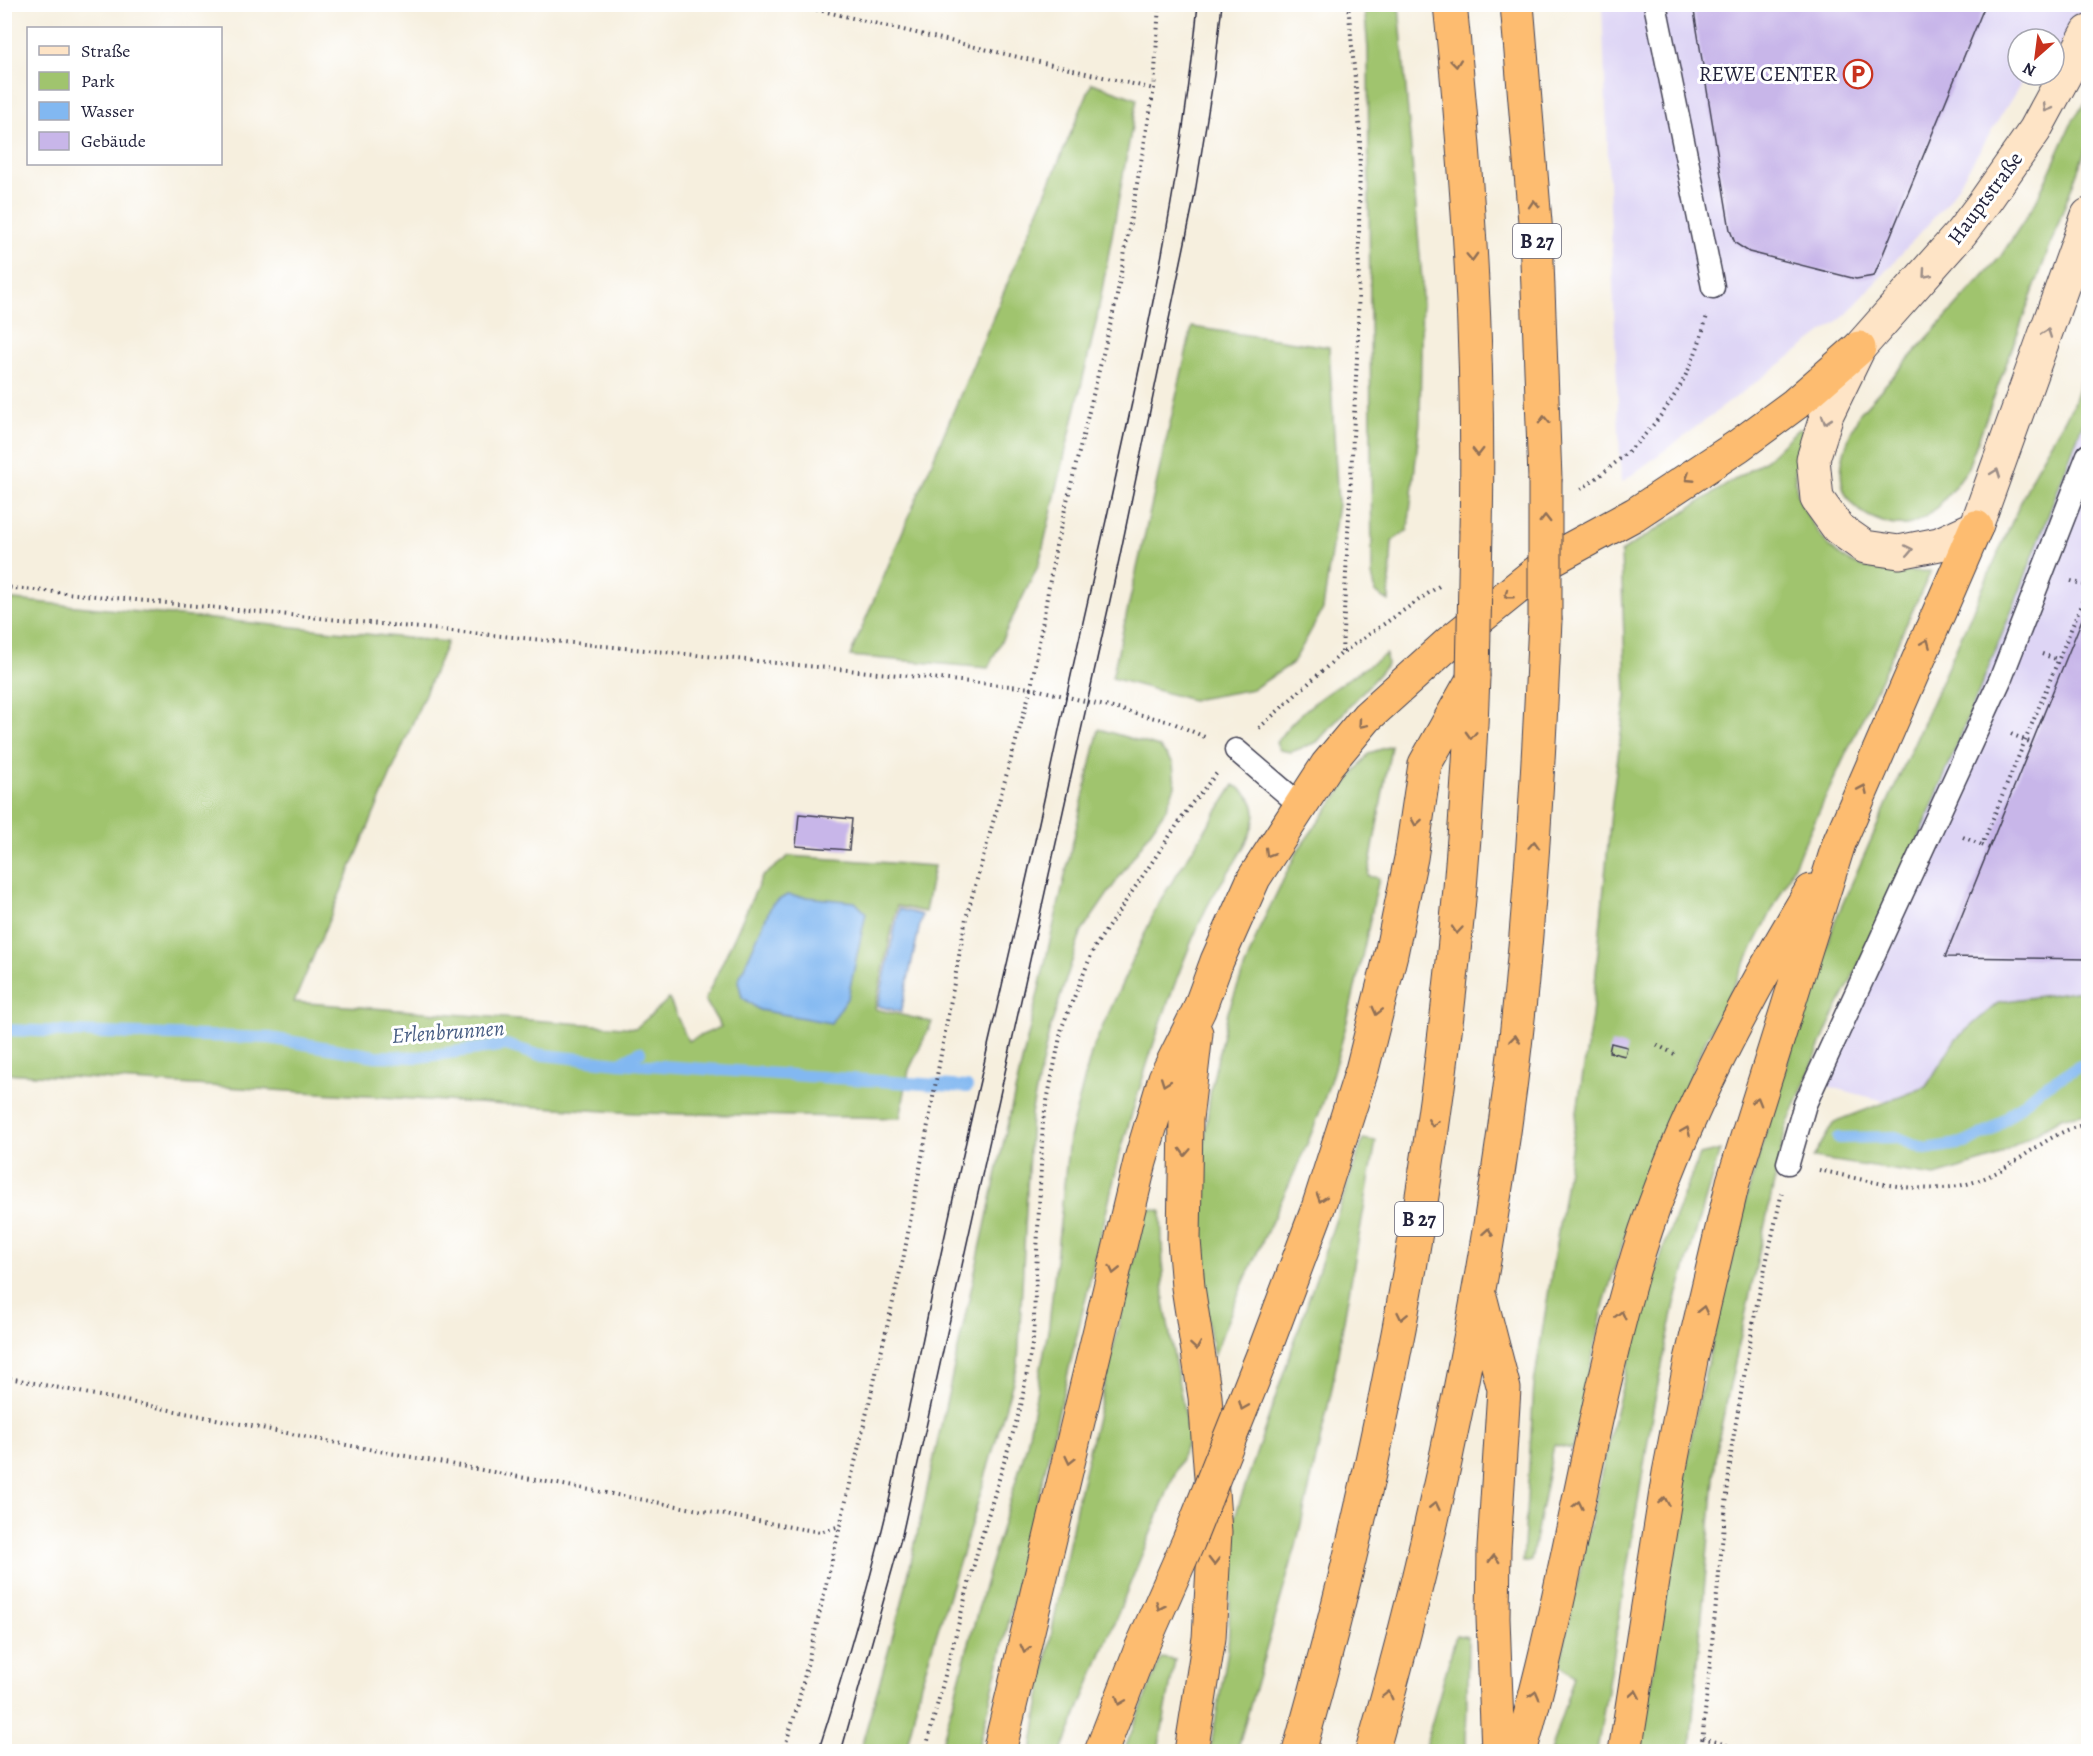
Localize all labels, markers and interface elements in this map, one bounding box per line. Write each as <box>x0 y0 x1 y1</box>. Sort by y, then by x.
legend <box>27 27 222 165</box>
north arrow <box>2006 27 2066 87</box>
text: Straße <box>81 39 130 63</box>
text: N <box>2019 57 2040 82</box>
one-way arrow <box>1449 58 1462 67</box>
parking icon: REWE CENTER <box>1842 58 1874 90</box>
place label: REWE CENTER <box>1699 60 1837 88</box>
text: Park <box>81 69 115 93</box>
text: Wasser <box>80 99 134 123</box>
one-way arrow <box>2043 102 2054 112</box>
text: Gebäude <box>81 129 146 153</box>
street label: Hauptstraße <box>1941 146 2029 250</box>
one-way arrow <box>1528 200 1541 209</box>
road number: B 27 <box>1513 224 1561 258</box>
one-way arrow <box>1466 252 1479 261</box>
one-way arrow <box>1922 267 1933 277</box>
one-way arrow <box>2040 328 2053 338</box>
one-way arrow <box>1820 414 1833 425</box>
one-way arrow <box>1537 416 1550 425</box>
one-way arrow <box>1472 447 1484 456</box>
one-way arrow <box>1989 468 2001 479</box>
one-way arrow <box>1684 471 1695 482</box>
one-way arrow <box>1539 515 1551 524</box>
one-way arrow <box>1904 544 1914 557</box>
one-way arrow <box>1503 588 1514 599</box>
one-way arrow <box>1919 639 1931 650</box>
one-way arrow <box>1358 717 1369 728</box>
one-way arrow <box>1465 731 1477 740</box>
one-way arrow <box>1855 785 1867 796</box>
one-way arrow <box>1411 818 1423 827</box>
one-way arrow <box>1527 840 1540 849</box>
one-way arrow <box>1264 847 1276 858</box>
one-way arrow <box>1451 925 1464 934</box>
one-way arrow <box>1372 1006 1385 1016</box>
water label: Erlenbrunnen <box>391 1013 505 1051</box>
one-way arrow <box>1508 1034 1521 1043</box>
one-way arrow <box>1159 1076 1172 1086</box>
one-way arrow <box>1750 1096 1762 1107</box>
one-way arrow <box>1428 1119 1440 1128</box>
one-way arrow <box>1679 1127 1691 1138</box>
one-way arrow <box>1178 1147 1191 1156</box>
one-way arrow <box>1316 1192 1328 1203</box>
road number: B 27 <box>1395 1202 1443 1236</box>
one-way arrow <box>1481 1227 1494 1237</box>
one-way arrow <box>1109 1265 1122 1275</box>
one-way arrow <box>1695 1305 1708 1315</box>
one-way arrow <box>1396 1310 1409 1320</box>
one-way arrow <box>1614 1310 1627 1320</box>
one-way arrow <box>1190 1341 1202 1350</box>
one-way arrow <box>1238 1400 1250 1411</box>
one-way arrow <box>1064 1455 1077 1465</box>
one-way arrow <box>1657 1496 1670 1506</box>
one-way arrow <box>1571 1500 1584 1510</box>
one-way arrow <box>1427 1501 1440 1511</box>
one-way arrow <box>1488 1555 1500 1564</box>
one-way arrow <box>1208 1556 1220 1565</box>
one-way arrow <box>1155 1599 1167 1610</box>
one-way arrow <box>1019 1644 1032 1654</box>
one-way arrow <box>1628 1689 1640 1698</box>
one-way arrow <box>1380 1690 1393 1700</box>
one-way arrow <box>1528 1690 1540 1701</box>
one-way arrow <box>1115 1696 1128 1706</box>

